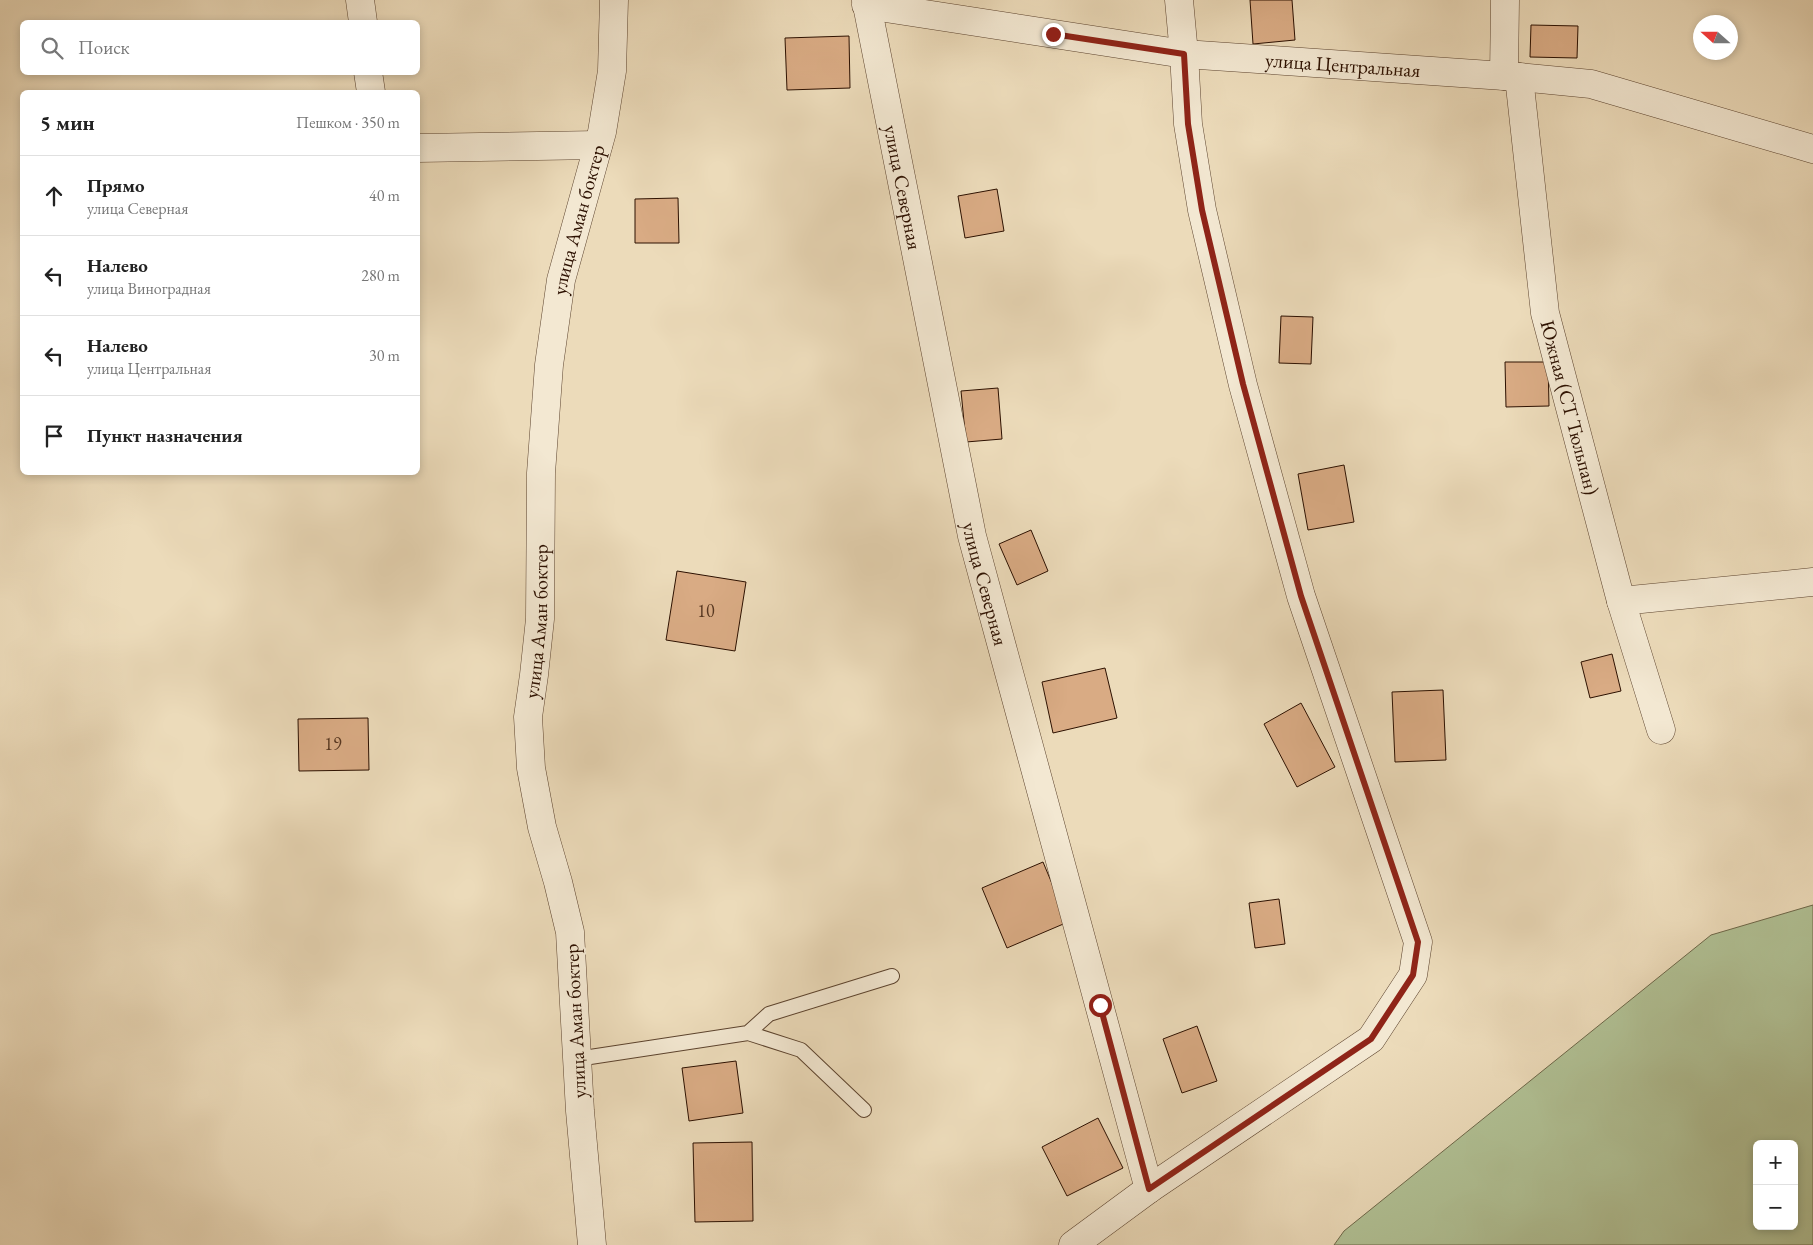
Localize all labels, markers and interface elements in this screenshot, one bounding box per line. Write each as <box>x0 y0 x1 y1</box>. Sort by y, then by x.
north arrow <box>1693 15 1738 60</box>
search box <box>20 20 420 75</box>
route end <box>1042 23 1065 46</box>
icon: search <box>38 34 66 62</box>
text: Поиск <box>78 35 130 60</box>
street label: улица Центральная <box>1264 47 1421 83</box>
text: 5 мин <box>40 109 95 136</box>
text: Пешком · 350 m <box>296 112 400 133</box>
street label: улица Северная <box>878 123 928 252</box>
street label: улица Аман боктер <box>546 142 611 297</box>
text: Прямо <box>87 173 145 198</box>
icon: ahead <box>40 182 68 210</box>
text: 40 m <box>369 185 400 206</box>
text: улица Северная <box>87 198 188 219</box>
text: Налево <box>87 253 148 278</box>
icon: left <box>40 262 68 290</box>
text: 280 m <box>361 265 400 286</box>
text: улица Виноградная <box>87 278 211 299</box>
street label: Южная (СТ Тюльпан) <box>1534 317 1605 498</box>
text: Налево <box>87 333 148 358</box>
icon: left <box>40 342 68 370</box>
text: 30 m <box>369 345 400 366</box>
text: улица Центральная <box>87 358 211 379</box>
icon: arrive <box>40 422 68 450</box>
text: Пункт назначения <box>87 423 243 448</box>
street label: улица Северная <box>957 520 1014 649</box>
street label: улица Аман боктер <box>518 544 554 700</box>
house number: 10 <box>697 599 715 622</box>
house number: 19 <box>324 732 342 755</box>
street label: улица Аман боктер <box>558 943 592 1099</box>
route start <box>1089 994 1112 1017</box>
map controls <box>1753 1140 1798 1230</box>
button: + <box>1753 1140 1798 1185</box>
button: − <box>1753 1185 1798 1230</box>

